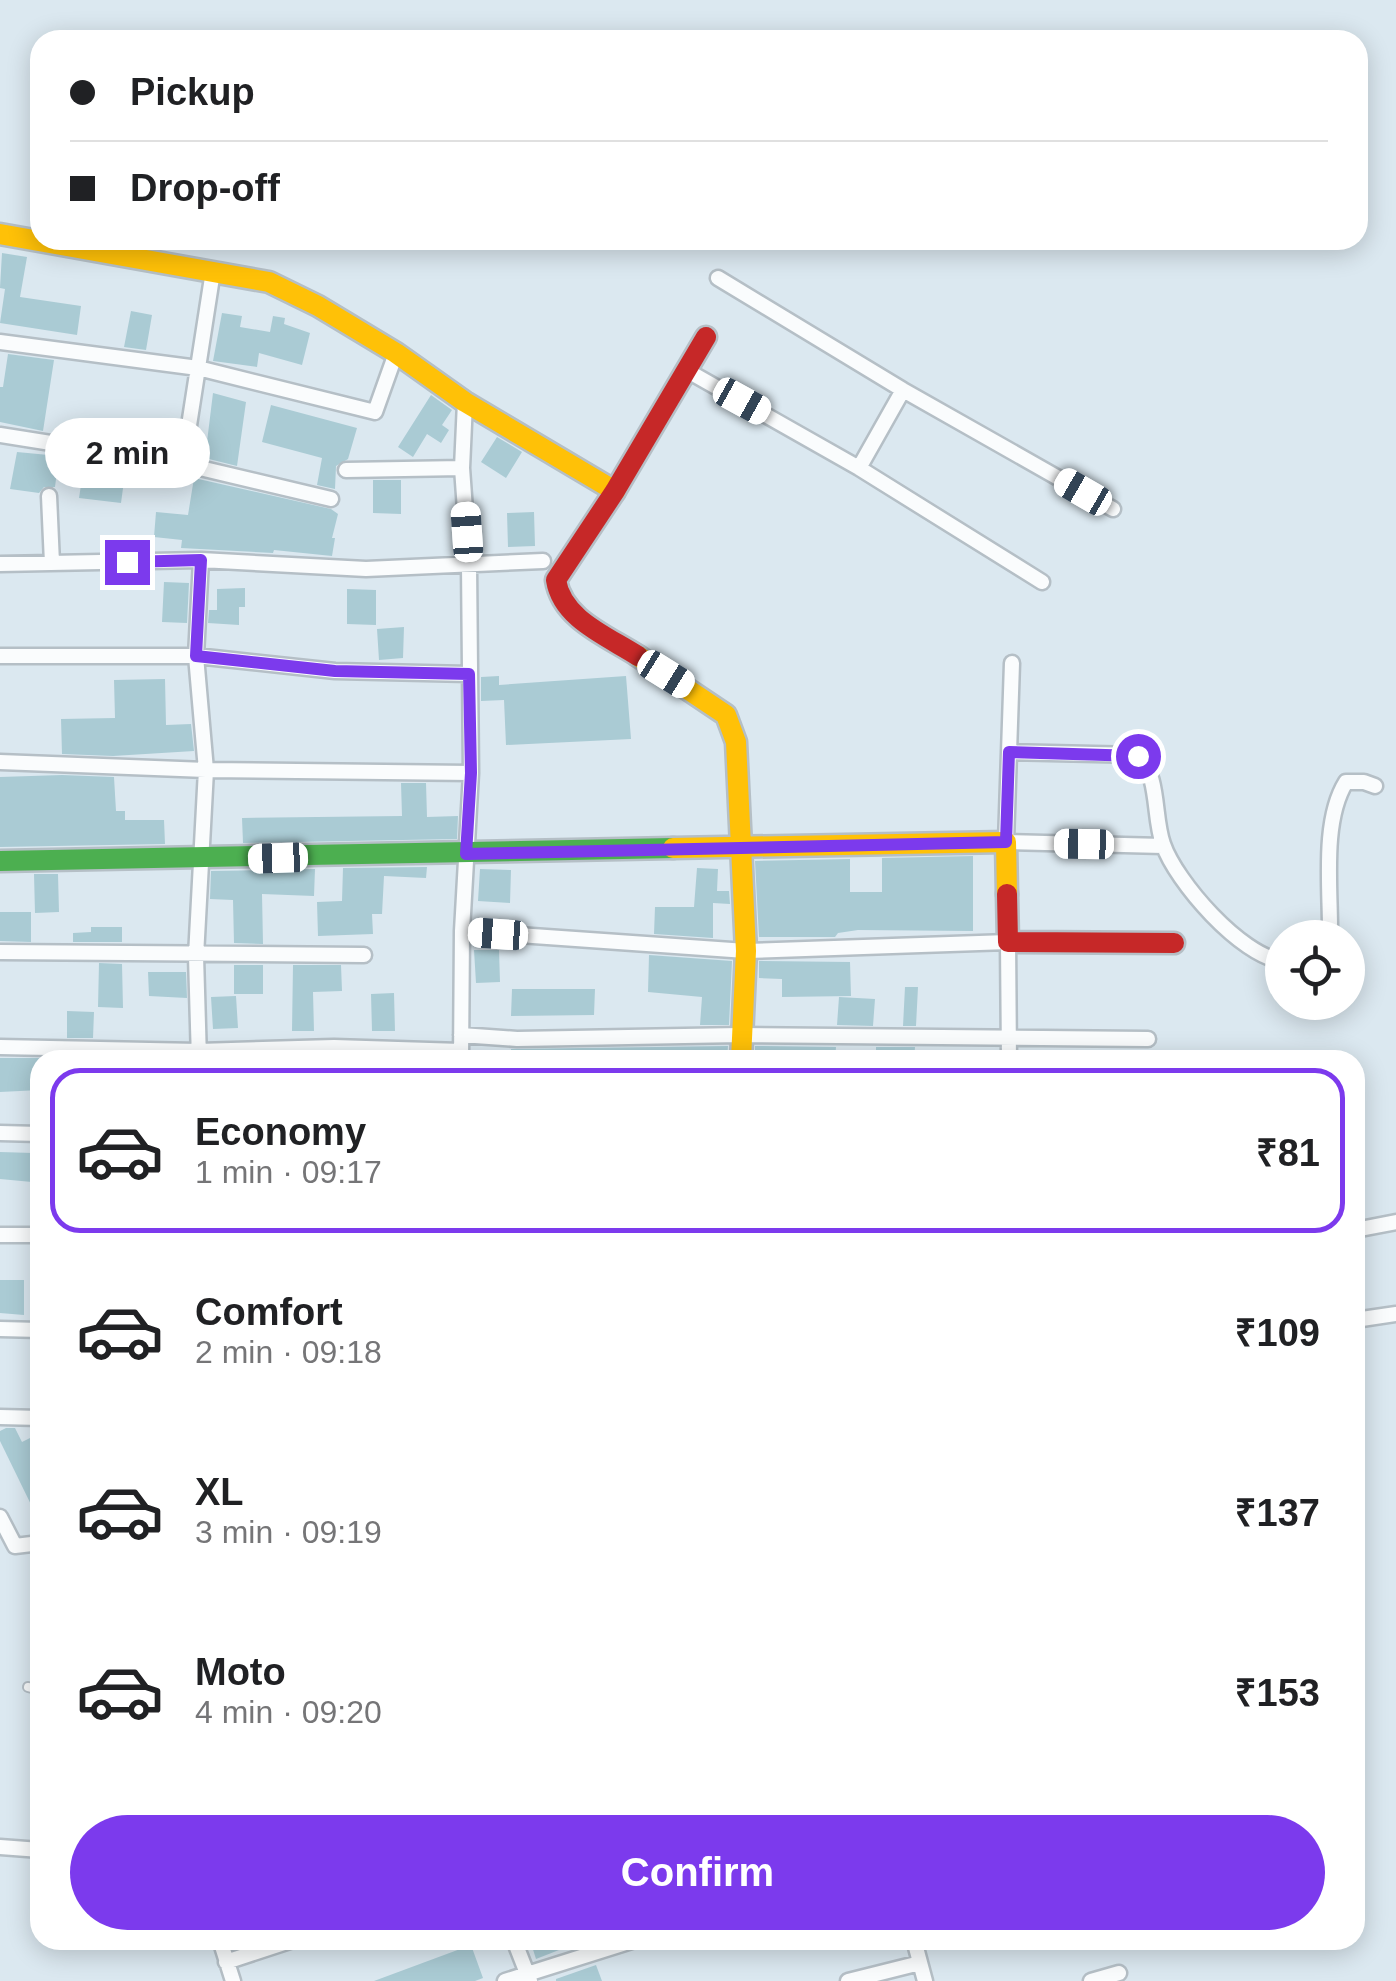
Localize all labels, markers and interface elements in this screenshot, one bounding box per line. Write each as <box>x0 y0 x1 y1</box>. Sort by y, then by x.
text: Pickup <box>130 71 255 113</box>
text: Drop-off <box>130 167 280 209</box>
car <box>708 373 776 429</box>
callout: 2 min <box>44 417 210 487</box>
text: 2 min <box>86 435 169 471</box>
car <box>1050 464 1116 520</box>
car <box>450 501 484 563</box>
route end <box>105 540 150 585</box>
car <box>633 645 699 703</box>
route start <box>1116 734 1161 779</box>
car <box>1054 828 1114 860</box>
car <box>247 842 309 874</box>
car <box>467 917 529 951</box>
map controls <box>1265 920 1365 1020</box>
button: locate <box>1265 920 1365 1020</box>
icon: car <box>75 1106 165 1196</box>
text: Economy <box>195 1111 366 1153</box>
text: ₹81 <box>1256 1132 1320 1174</box>
text: 1 min · 09:17 <box>195 1154 382 1190</box>
icon: car <box>75 1286 165 1376</box>
text: Comfort <box>195 1291 343 1333</box>
text: ₹109 <box>1235 1312 1320 1354</box>
text: 2 min · 09:18 <box>195 1334 382 1370</box>
icon: car <box>75 1466 165 1556</box>
text: XL <box>195 1471 244 1513</box>
text: ₹137 <box>1235 1492 1320 1534</box>
text: 3 min · 09:19 <box>195 1514 382 1550</box>
icon: car <box>75 1646 165 1736</box>
text: Moto <box>195 1651 286 1693</box>
text: ₹153 <box>1235 1672 1320 1714</box>
text: 4 min · 09:20 <box>195 1694 382 1730</box>
button: Confirm <box>70 1815 1325 1930</box>

